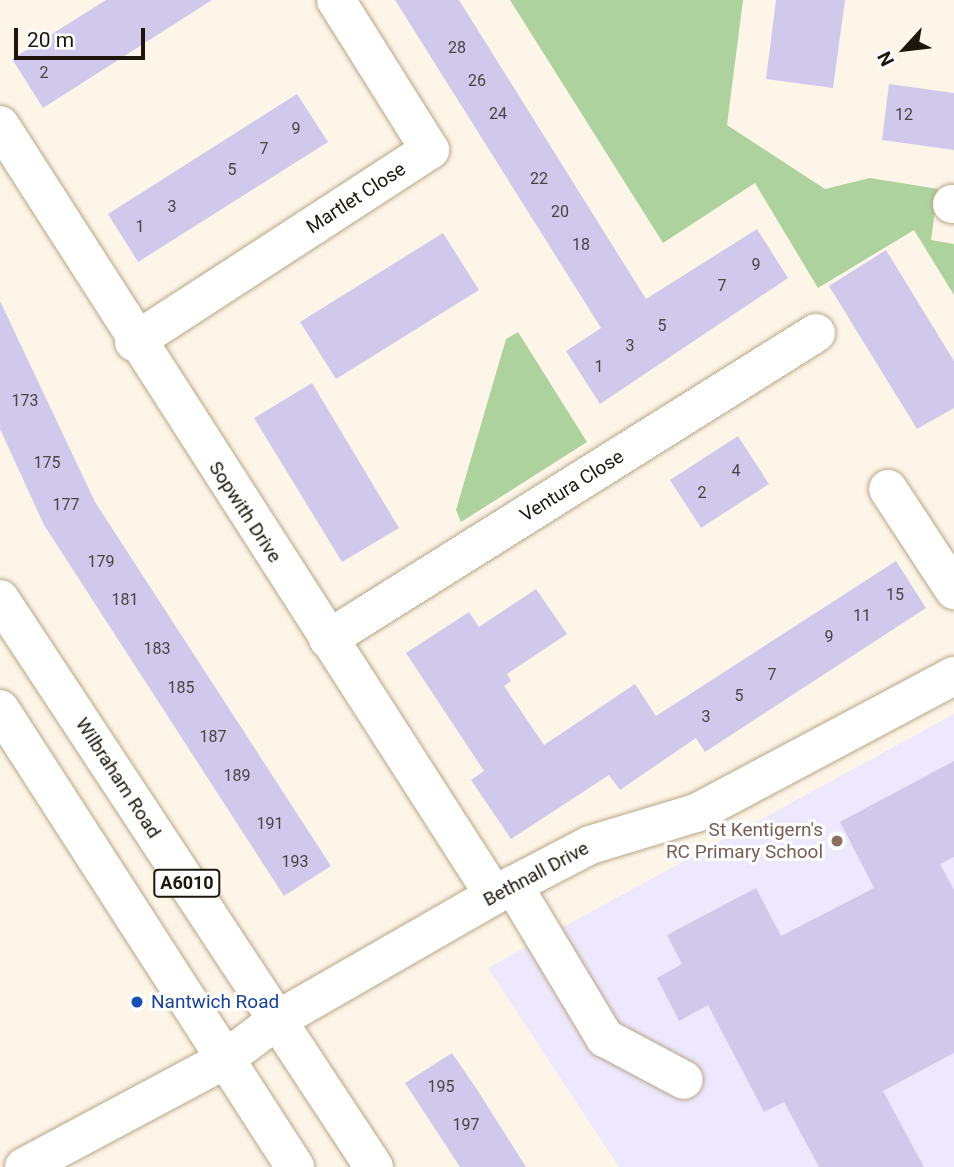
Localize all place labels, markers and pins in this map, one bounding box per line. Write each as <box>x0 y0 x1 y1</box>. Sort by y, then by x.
place label: St Kentigern's RC Primary School <box>666 819 823 863</box>
marker: St Kentigern's RC Primary School <box>829 833 845 849</box>
place label: Nantwich Road <box>151 991 279 1013</box>
marker: Nantwich Road <box>129 994 145 1010</box>

